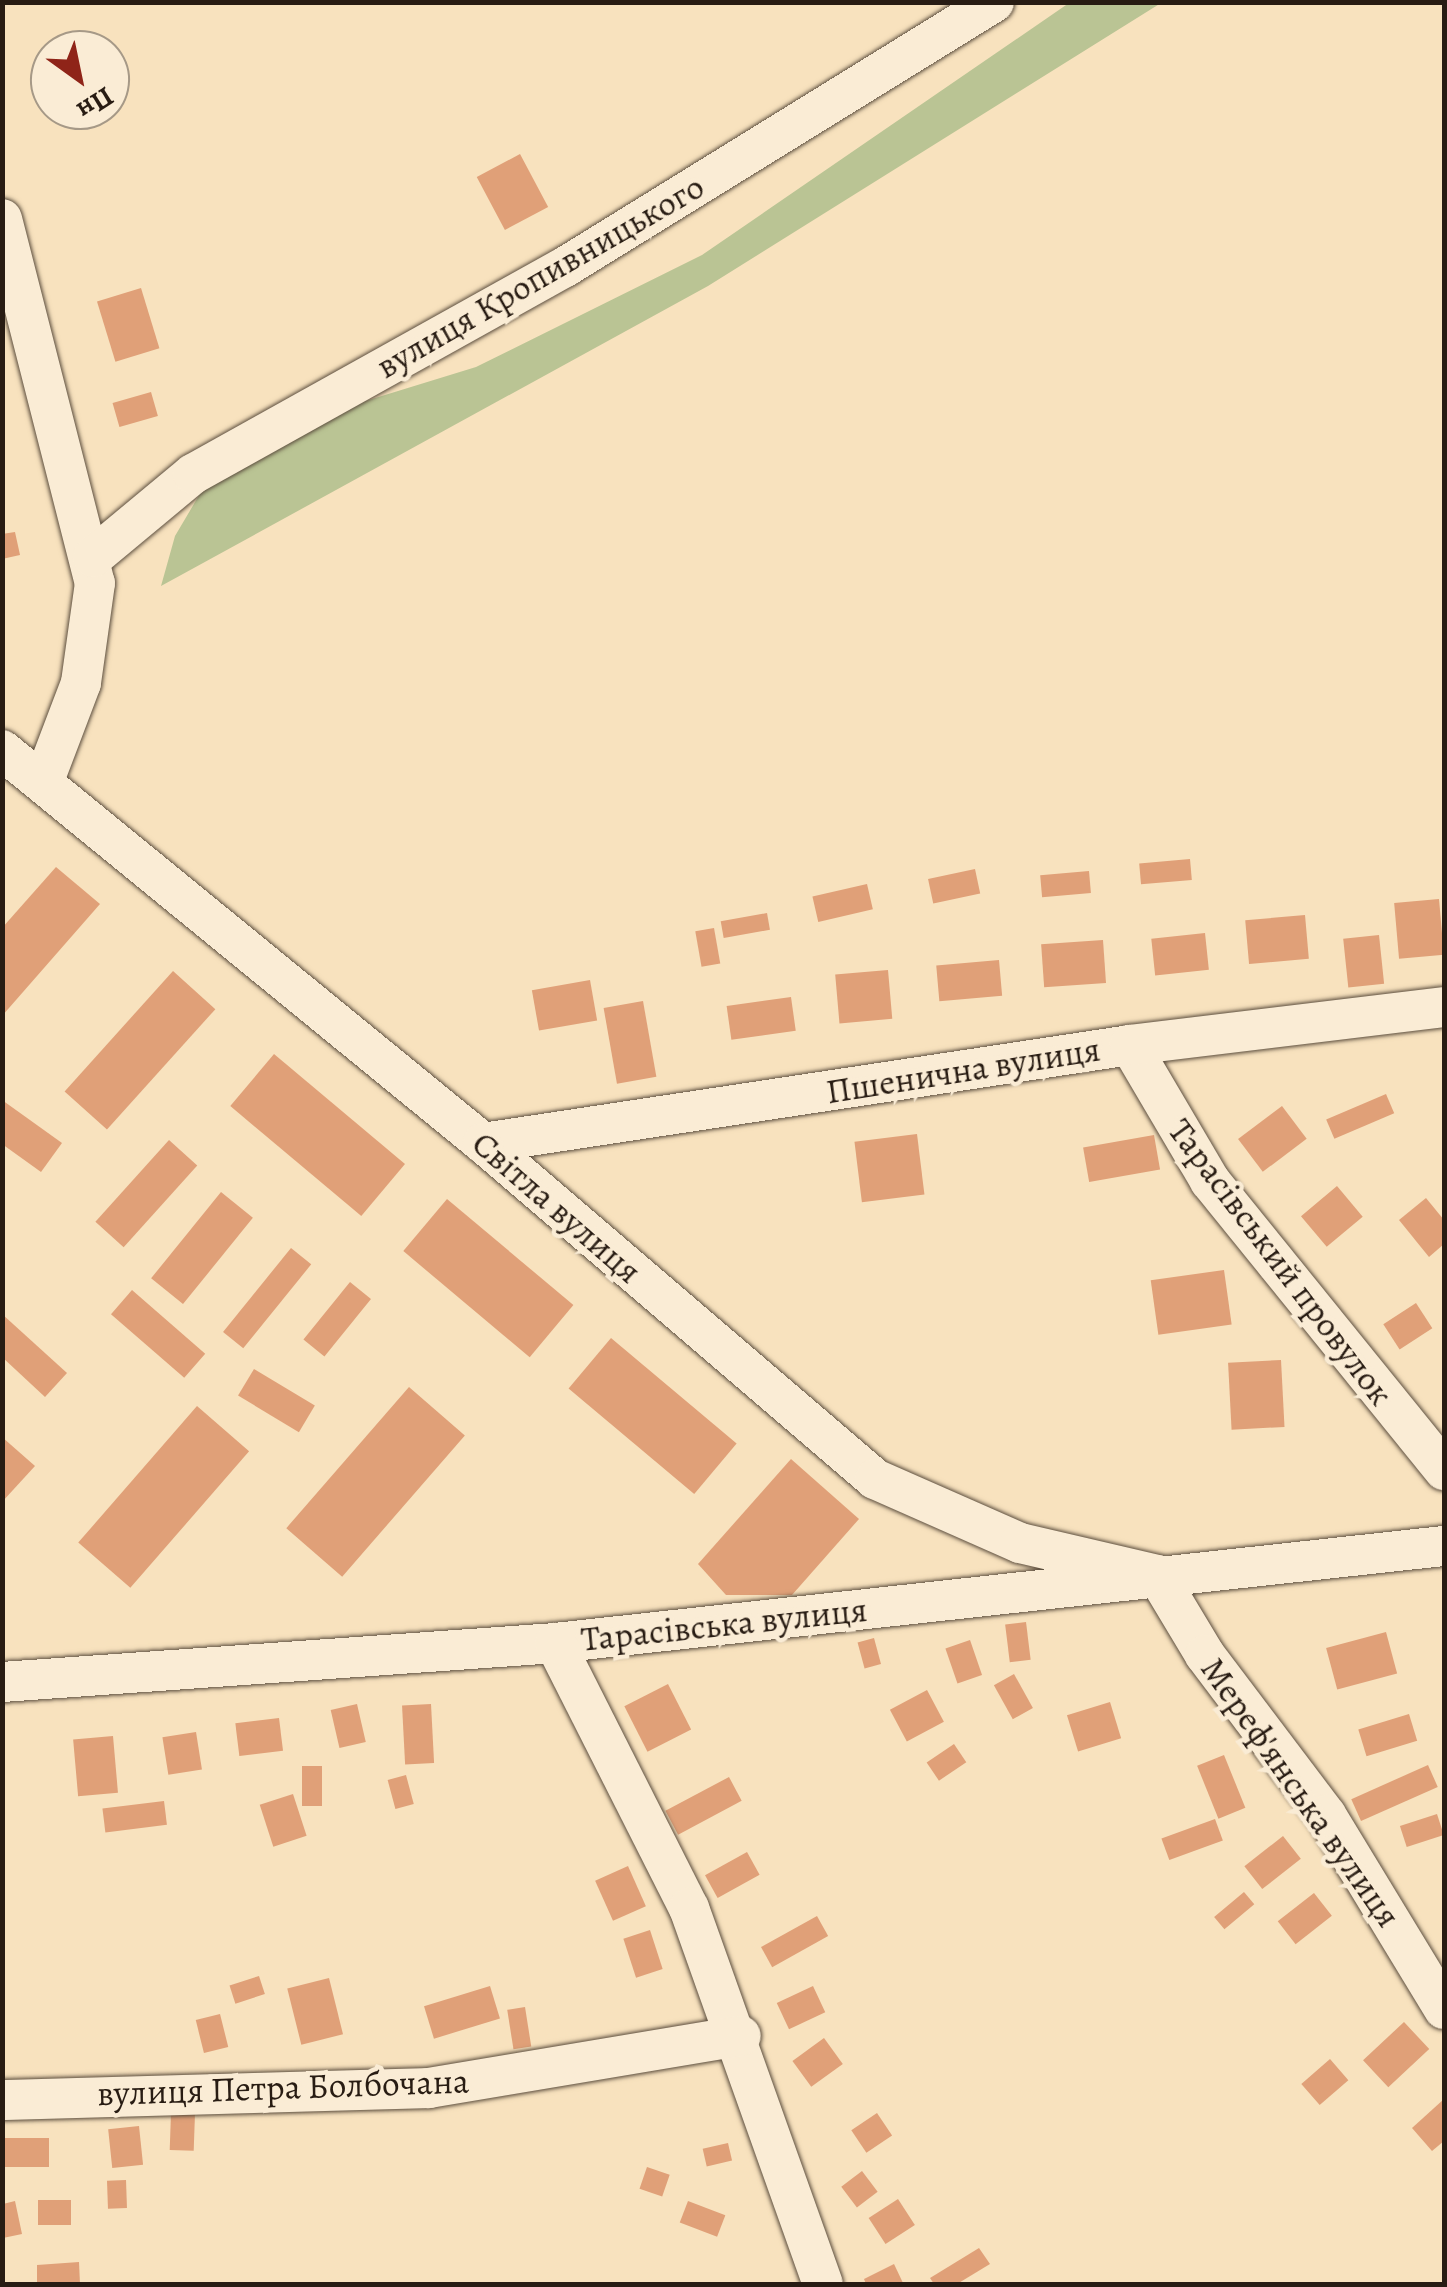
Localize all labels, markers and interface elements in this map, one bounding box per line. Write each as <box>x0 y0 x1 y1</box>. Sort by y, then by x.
north arrow <box>30 30 130 130</box>
text: Пн <box>70 78 121 129</box>
street label: вулиця Кропивницького <box>369 165 711 387</box>
street label: Пшенична вулиця <box>823 1028 1103 1112</box>
street label: Тарасівський провулок <box>1160 1110 1402 1414</box>
street label: Світла вулиця <box>464 1122 650 1292</box>
street label: Тарасівська вулиця <box>579 1588 869 1660</box>
street label: Мереф'янська вулиця <box>1192 1649 1410 1935</box>
street label: вулиця Петра Болбочана <box>96 2060 470 2114</box>

